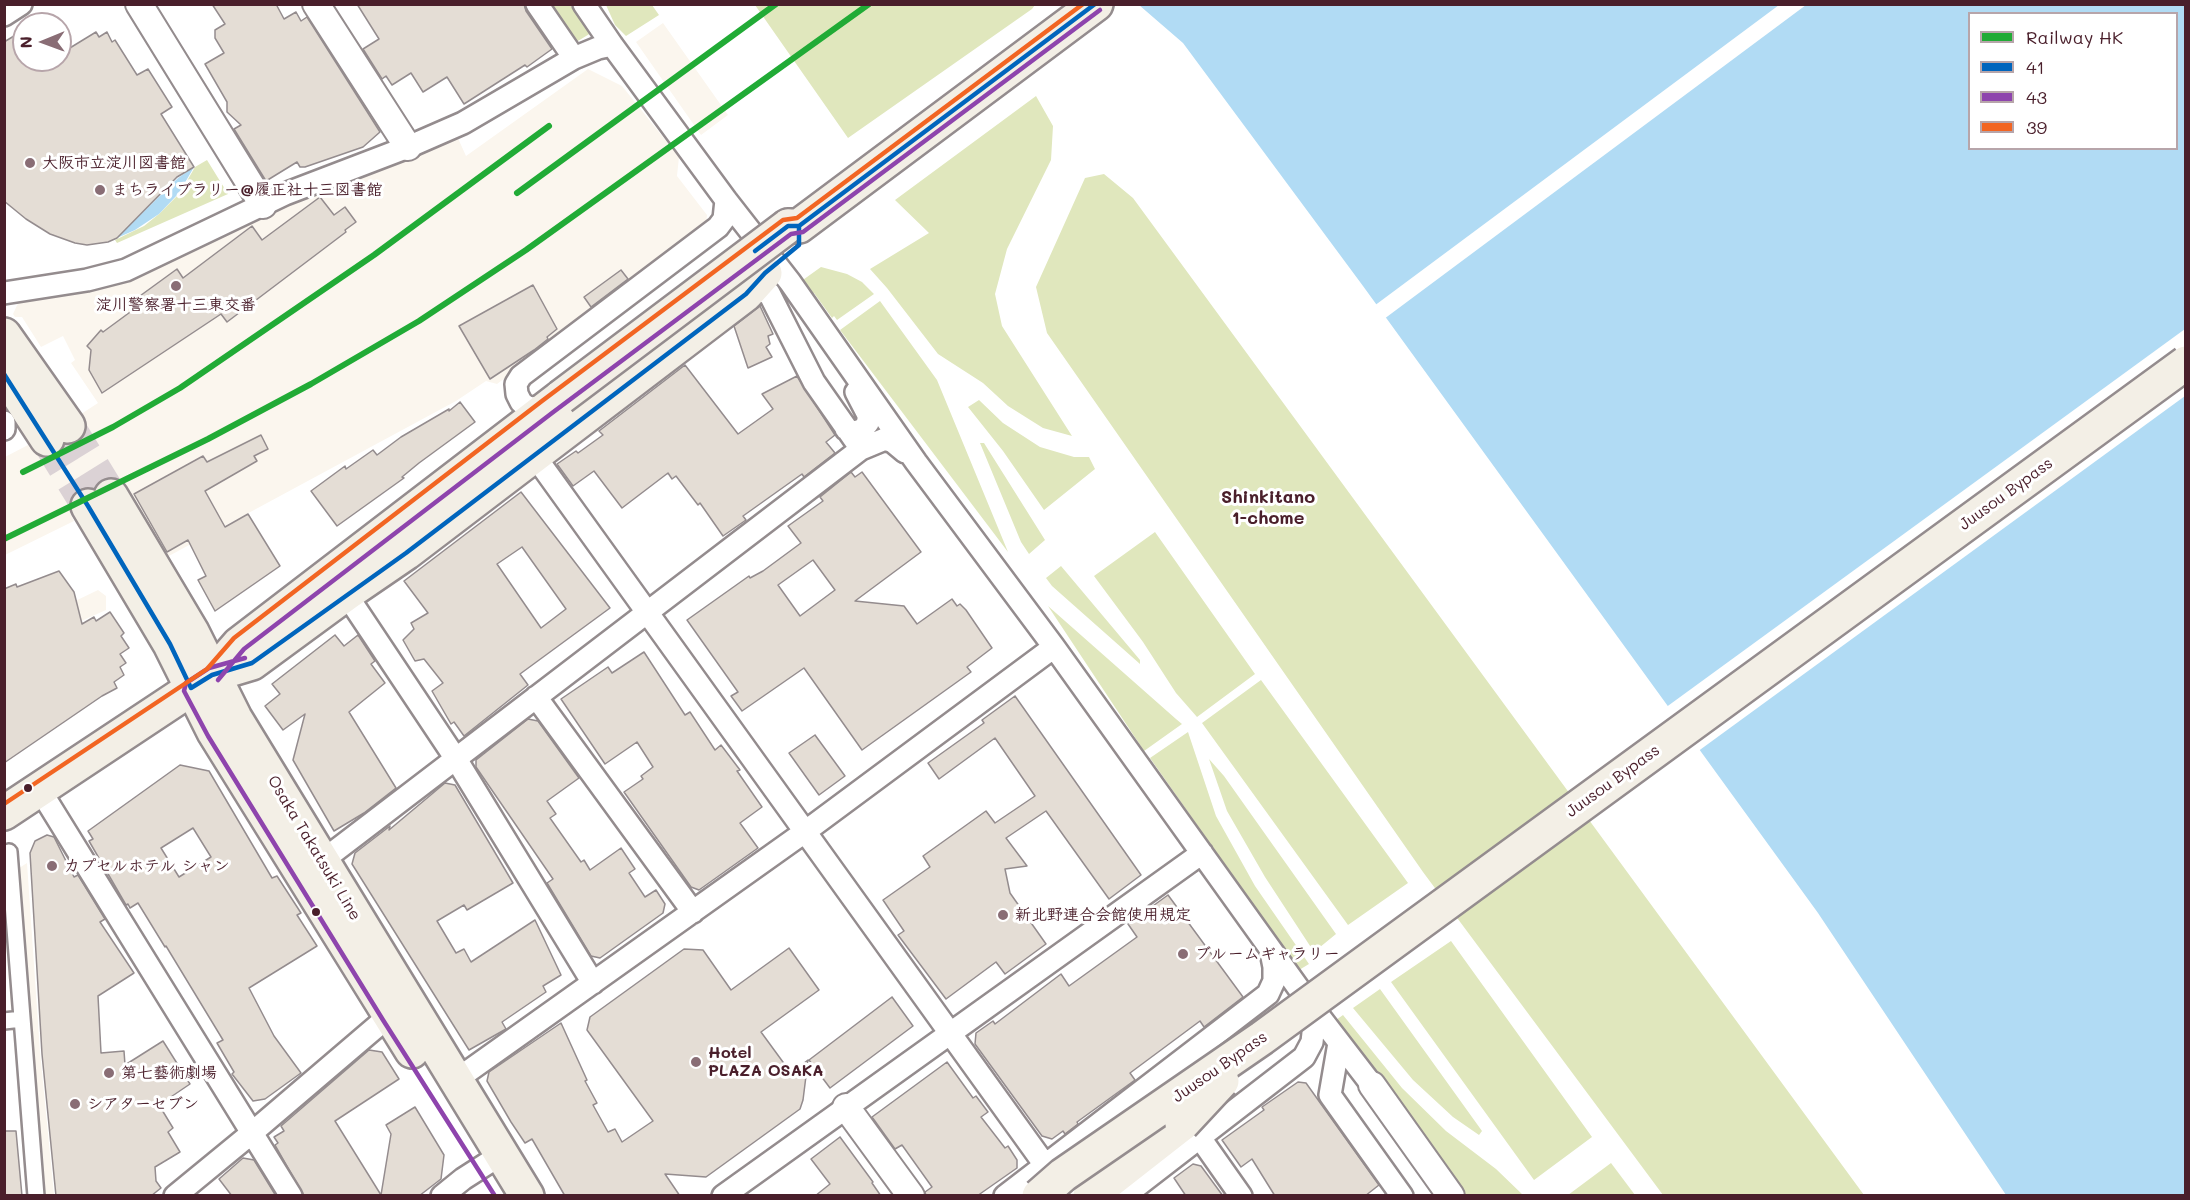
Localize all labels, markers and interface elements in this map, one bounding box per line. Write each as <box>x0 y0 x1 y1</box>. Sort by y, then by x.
north arrow <box>12 12 72 72</box>
legend <box>1968 12 2178 150</box>
text: Railway HK <box>2026 25 2123 49</box>
text: N <box>15 36 36 49</box>
text: 41 <box>2026 55 2045 79</box>
text: 43 <box>2026 85 2047 109</box>
text: 39 <box>2026 115 2047 139</box>
place label: 大阪市立淀川図書館 <box>42 153 186 173</box>
marker: 大阪市立淀川図書館 <box>23 156 37 170</box>
place label: まちライブラリー@履正社十三図書館 <box>112 180 382 200</box>
marker: まちライブラリー@履正社十三図書館 <box>93 183 107 197</box>
marker: 淀川警察署十三東交番 <box>169 279 183 293</box>
place label: 淀川警察署十三東交番 <box>96 295 256 315</box>
street label: Juusou Bypass <box>1955 454 2057 534</box>
district label: Shinkitano 1-chome <box>1221 486 1315 528</box>
street label: Juusou Bypass <box>1562 741 1664 821</box>
street label: Osaka Takatsuki Line <box>263 772 365 924</box>
unlabelled marker <box>22 782 34 794</box>
place label: カプセルホテル シャン <box>64 856 230 876</box>
marker: カプセルホテル シャン <box>45 859 59 873</box>
place label: 新北野連合会館使用規定 <box>1015 905 1191 925</box>
unlabelled marker <box>310 906 322 918</box>
marker: 新北野連合会館使用規定 <box>996 908 1010 922</box>
place label: ブルームギャラリー <box>1195 944 1340 964</box>
marker: ブルームギャラリー <box>1176 947 1190 961</box>
street label: Juusou Bypass <box>1169 1027 1271 1107</box>
place label: Hotel PLAZA OSAKA <box>708 1043 823 1081</box>
marker: Hotel PLAZA OSAKA <box>689 1055 703 1069</box>
place label: 第七藝術劇場 <box>121 1063 217 1083</box>
marker: 第七藝術劇場 <box>102 1066 116 1080</box>
place label: シアターセブン <box>87 1094 199 1114</box>
marker: シアターセブン <box>68 1097 82 1111</box>

